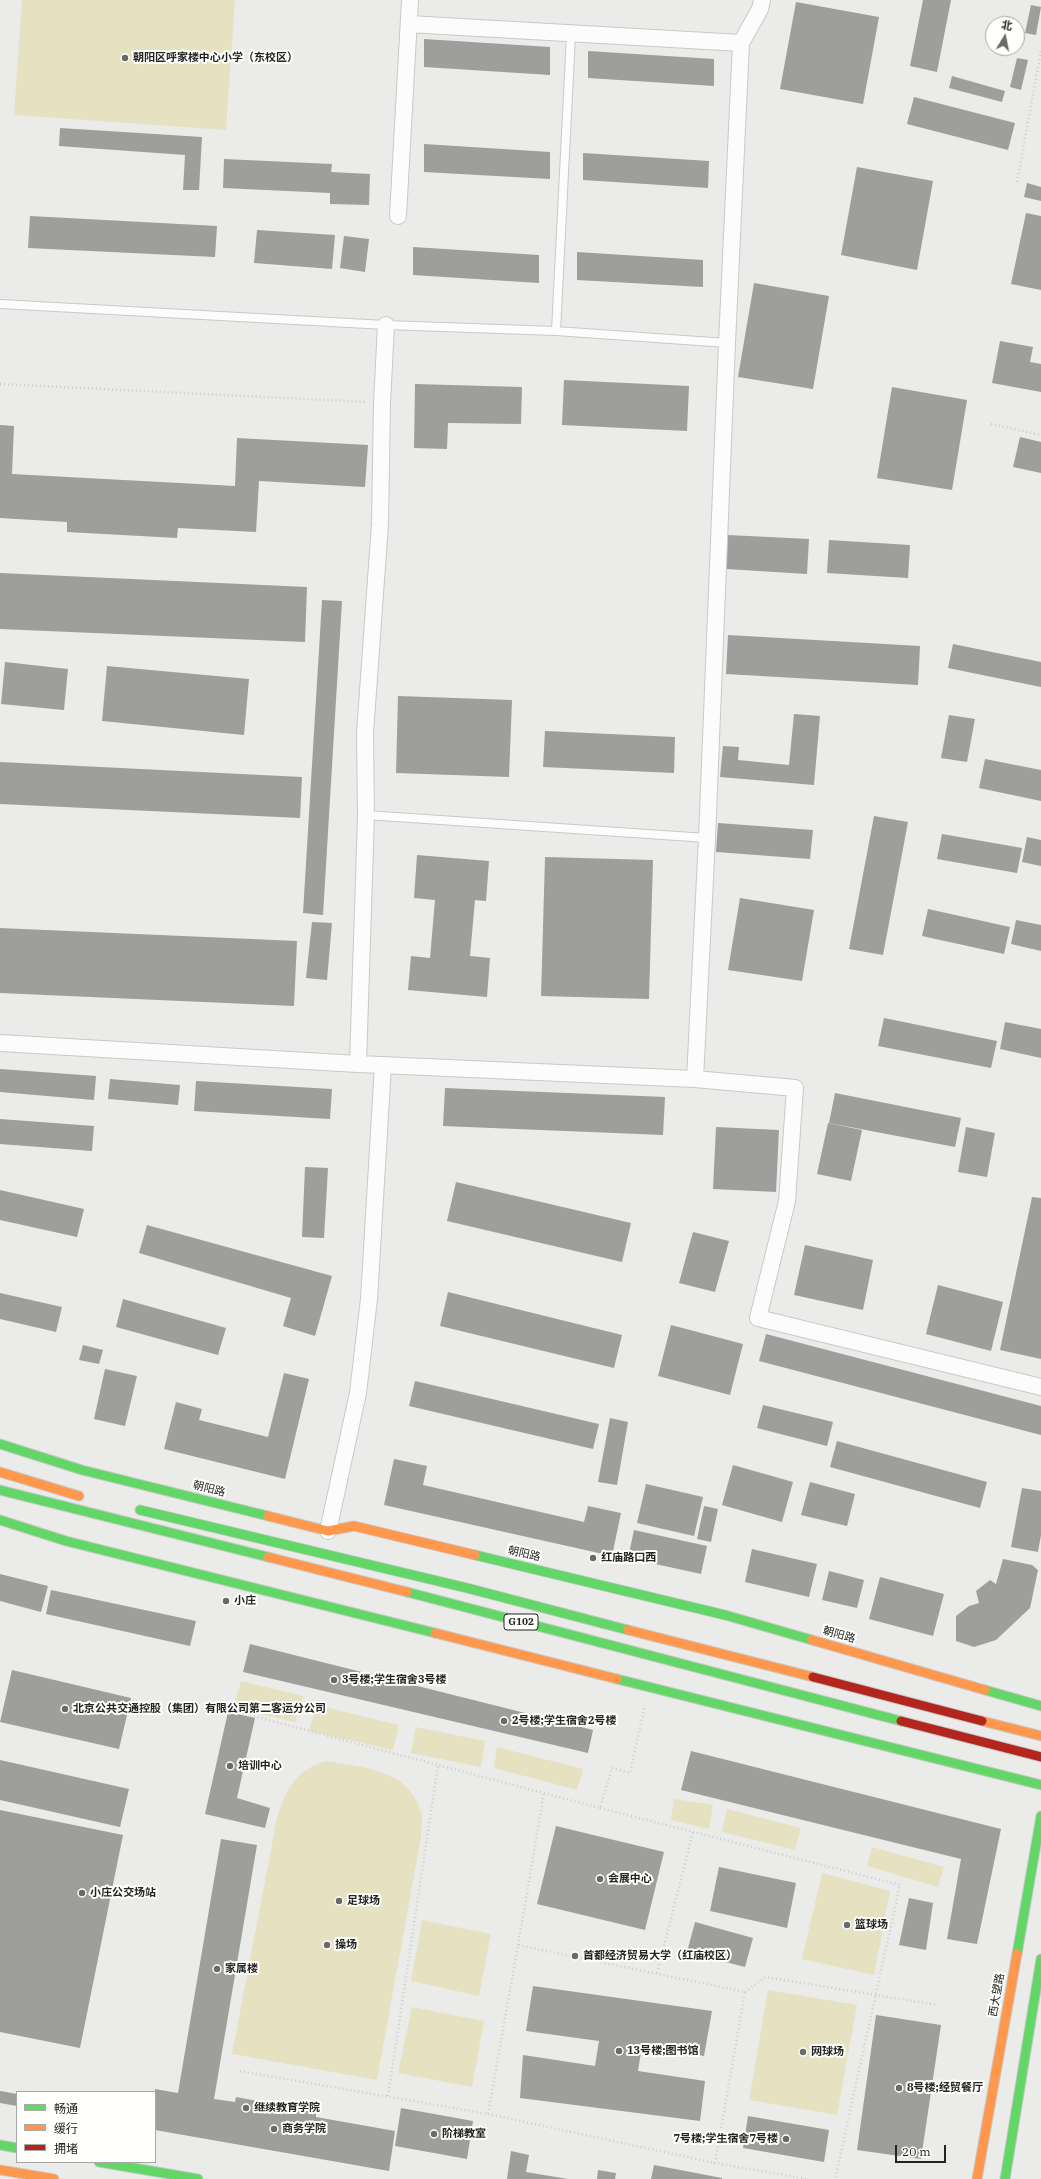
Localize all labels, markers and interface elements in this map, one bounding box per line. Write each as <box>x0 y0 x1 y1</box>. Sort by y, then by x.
north arrow <box>985 16 1025 56</box>
text: 北 <box>1000 17 1014 33</box>
place label: 朝阳区呼家楼中心小学（东校区） <box>133 51 298 65</box>
marker: 朝阳区呼家楼中心小学（东校区） <box>120 53 130 63</box>
street label: 朝阳路 <box>191 1479 227 1499</box>
street label: 朝阳路 <box>506 1544 542 1564</box>
place label: 红庙路口西 <box>601 1551 656 1565</box>
marker: 红庙路口西 <box>588 1553 598 1563</box>
place label: 小庄 <box>234 1594 256 1608</box>
marker: 小庄 <box>221 1596 231 1606</box>
road number: G102 <box>504 1614 538 1630</box>
street label: 朝阳路 <box>821 1624 857 1646</box>
place label: 3号楼;学生宿舍3号楼 <box>342 1673 447 1687</box>
marker: 3号楼;学生宿舍3号楼 <box>329 1675 339 1685</box>
place label: 北京公共交通控股（集团）有限公司第二客运分公司 <box>73 1702 326 1716</box>
marker: 北京公共交通控股（集团）有限公司第二客运分公司 <box>60 1704 70 1714</box>
place label: 2号楼;学生宿舍2号楼 <box>512 1714 617 1728</box>
marker: 2号楼;学生宿舍2号楼 <box>499 1716 509 1726</box>
place label: 培训中心 <box>238 1759 282 1773</box>
marker: 培训中心 <box>225 1761 235 1771</box>
place label: 会展中心 <box>608 1872 652 1886</box>
marker: 会展中心 <box>595 1874 605 1884</box>
place label: 小庄公交场站 <box>90 1886 156 1900</box>
marker: 小庄公交场站 <box>77 1888 87 1898</box>
place label: 足球场 <box>347 1894 380 1908</box>
marker: 足球场 <box>334 1896 344 1906</box>
place label: 篮球场 <box>855 1918 888 1932</box>
marker: 篮球场 <box>842 1920 852 1930</box>
place label: 操场 <box>335 1938 357 1952</box>
marker: 操场 <box>322 1940 332 1950</box>
place label: 首都经济贸易大学（红庙校区） <box>583 1949 737 1963</box>
marker: 首都经济贸易大学（红庙校区） <box>570 1951 580 1961</box>
place label: 家属楼 <box>225 1962 258 1976</box>
marker: 家属楼 <box>212 1964 222 1974</box>
street label: 西大望路 <box>987 1972 1007 2018</box>
place label: 13号楼;图书馆 <box>627 2044 699 2058</box>
place label: 网球场 <box>811 2045 844 2059</box>
marker: 13号楼;图书馆 <box>614 2046 624 2056</box>
marker: 网球场 <box>798 2047 808 2057</box>
place label: 8号楼;经贸餐厅 <box>907 2081 983 2095</box>
marker: 8号楼;经贸餐厅 <box>894 2083 904 2093</box>
legend <box>16 2091 156 2163</box>
text: 畅通 <box>54 2101 78 2116</box>
place label: 继续教育学院 <box>254 2101 320 2115</box>
marker: 继续教育学院 <box>241 2103 251 2113</box>
text: 缓行 <box>54 2121 78 2136</box>
place label: 商务学院 <box>282 2122 326 2136</box>
marker: 商务学院 <box>269 2124 279 2134</box>
place label: 阶梯教室 <box>442 2127 486 2141</box>
marker: 阶梯教室 <box>429 2129 439 2139</box>
place label: 7号楼;学生宿舍7号楼 <box>673 2132 778 2146</box>
marker: 7号楼;学生宿舍7号楼 <box>781 2134 791 2144</box>
scale bar <box>897 2137 948 2163</box>
text: 拥堵 <box>54 2141 78 2156</box>
text: 20 m <box>902 2144 931 2159</box>

